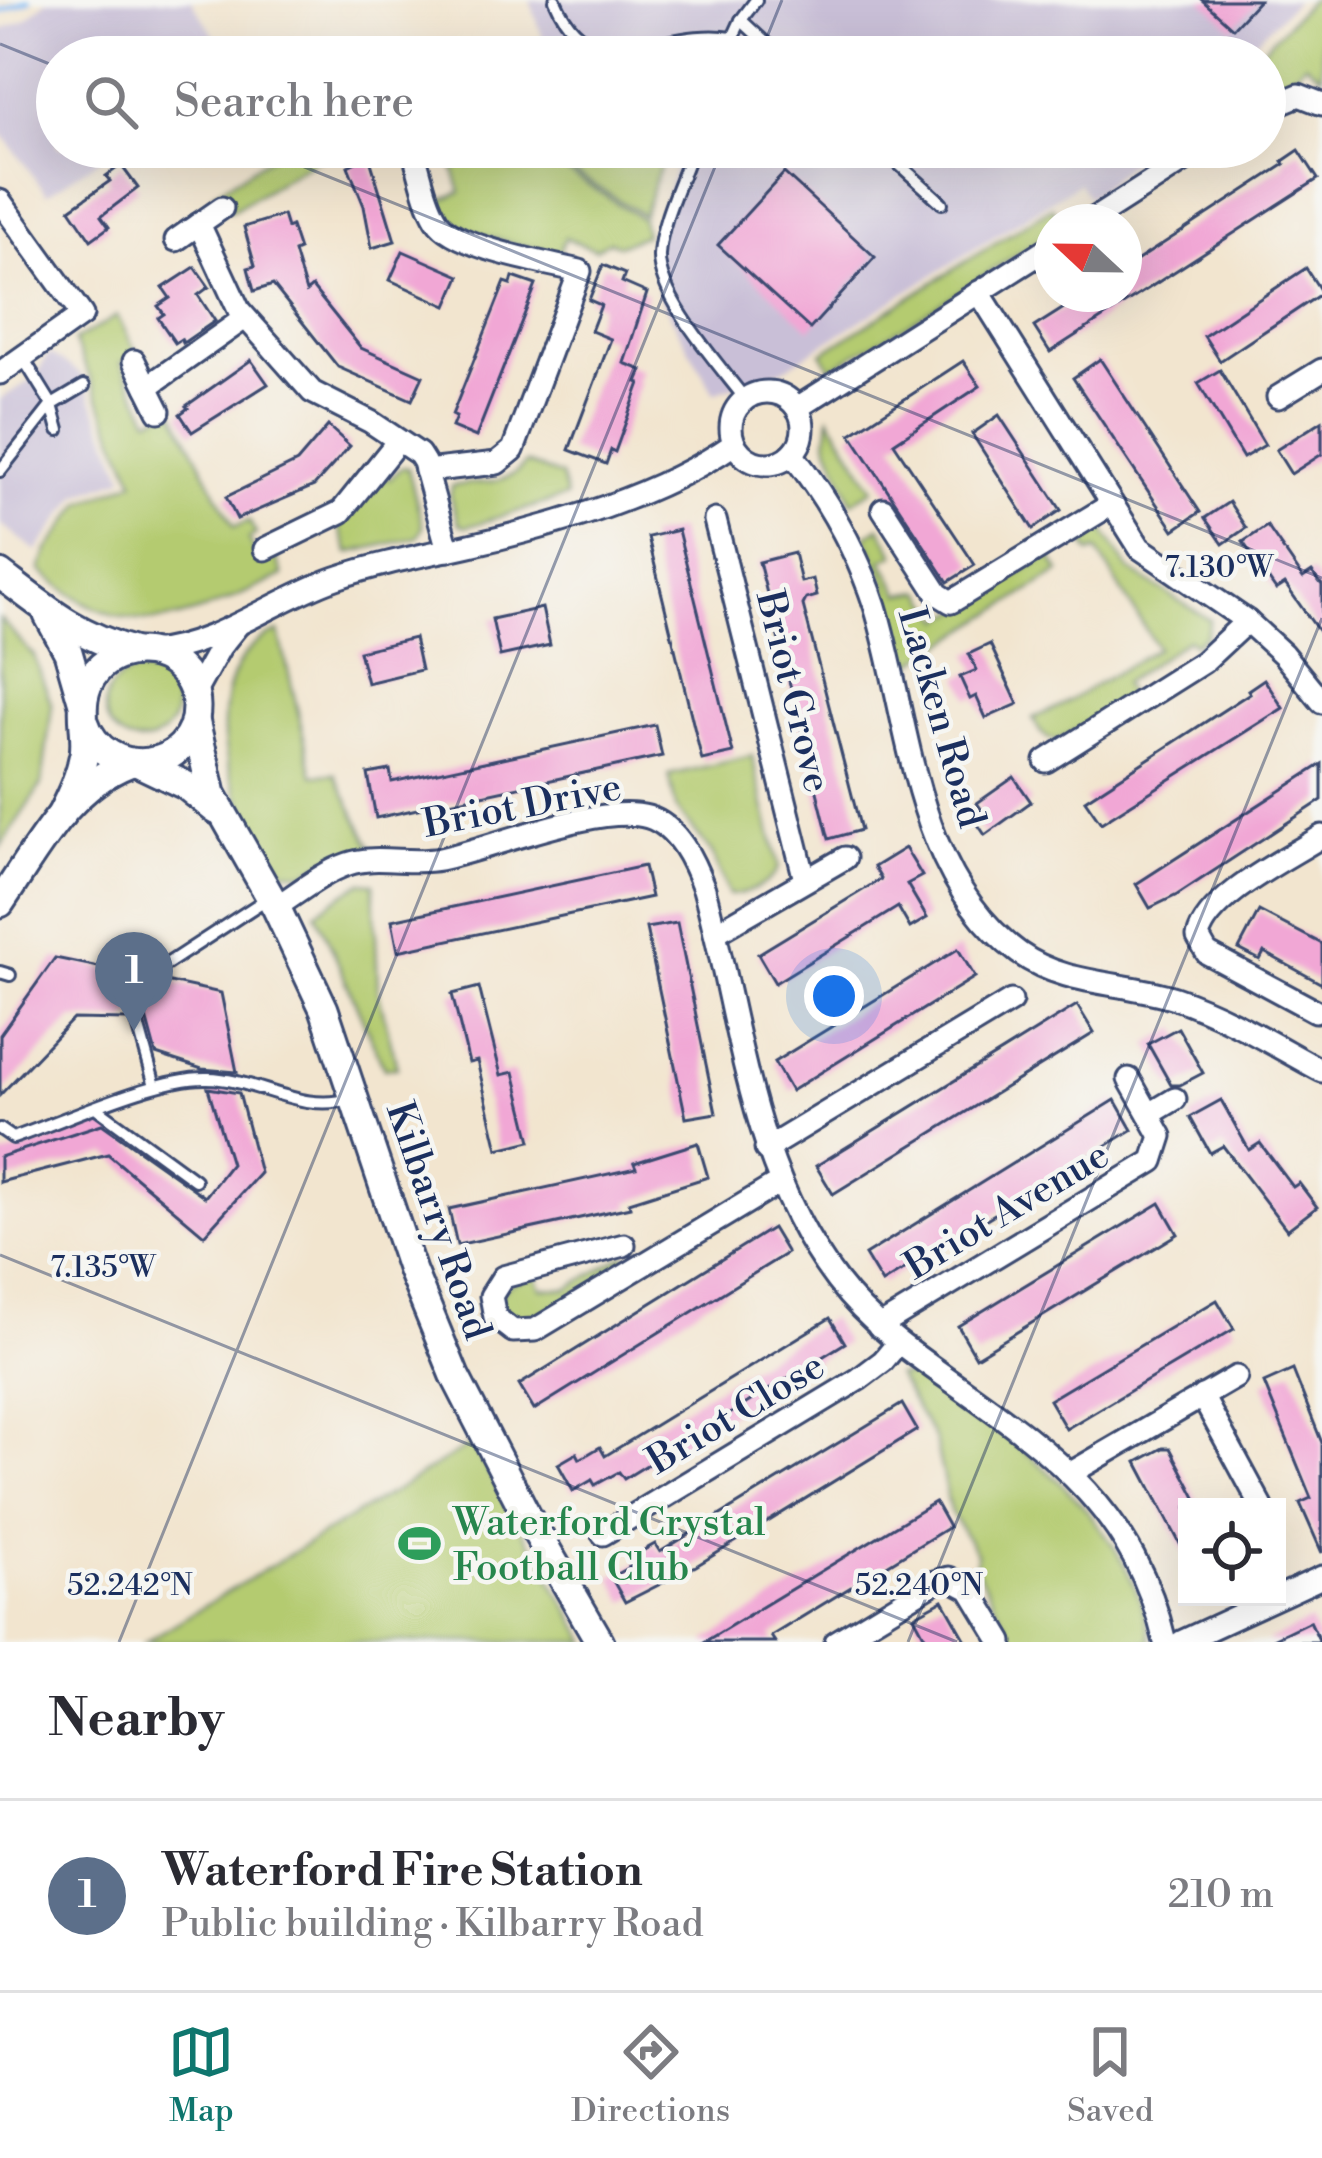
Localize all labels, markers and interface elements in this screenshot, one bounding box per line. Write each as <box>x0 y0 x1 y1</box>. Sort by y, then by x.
search box <box>36 36 1286 168</box>
icon: search <box>78 69 144 135</box>
text: Search here <box>174 74 414 131</box>
north arrow <box>1034 204 1142 312</box>
text: 7.130°W <box>1164 549 1274 587</box>
street label: Briot Grove <box>744 585 841 798</box>
street label: Lacken Road <box>886 602 995 833</box>
street label: Briot Drive <box>418 763 626 850</box>
pin: 1 <box>95 932 173 1031</box>
your location <box>804 966 864 1026</box>
street label: Kilbarry Road <box>374 1096 501 1346</box>
street label: Briot Avenue <box>895 1131 1118 1292</box>
text: 7.135°W <box>50 1249 157 1287</box>
street label: Briot Close <box>638 1342 834 1487</box>
map controls <box>1178 1498 1286 1606</box>
button: locate <box>1178 1498 1286 1606</box>
place label: Waterford Crystal Football Club <box>451 1499 766 1593</box>
sports icon: Waterford Crystal Football Club <box>396 1520 442 1566</box>
text: 52.242°N <box>67 1567 193 1605</box>
text: 52.240°N <box>855 1567 983 1605</box>
text: Nearby <box>48 1688 224 1752</box>
text: Waterford Fire Station <box>162 1843 643 1900</box>
text: 1 <box>78 1871 96 1920</box>
text: 210 m <box>1168 1871 1274 1920</box>
text: Public building · Kilbarry Road <box>162 1900 704 1949</box>
tab: Map <box>168 2019 234 2132</box>
tab: Directions <box>571 2019 730 2132</box>
tab: Saved <box>1067 2019 1154 2132</box>

